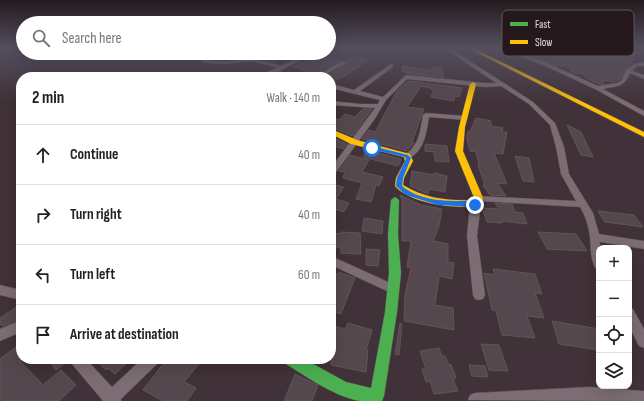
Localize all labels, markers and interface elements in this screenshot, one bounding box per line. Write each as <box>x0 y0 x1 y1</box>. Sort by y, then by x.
legend <box>502 10 634 56</box>
search box <box>16 16 336 60</box>
text: Fast <box>535 18 551 31</box>
icon: search <box>30 27 52 49</box>
text: Search here <box>62 29 122 48</box>
text: Slow <box>535 36 552 49</box>
text: 2 min <box>32 88 64 108</box>
text: Walk · 140 m <box>267 90 320 106</box>
route start <box>363 139 381 157</box>
icon: ahead <box>32 144 54 166</box>
text: Continue <box>70 145 119 164</box>
text: 40 m <box>298 147 320 163</box>
route end <box>466 196 484 214</box>
icon: right <box>32 204 54 226</box>
text: Turn right <box>70 205 122 224</box>
text: 40 m <box>298 207 320 223</box>
map controls <box>596 245 632 389</box>
button: + <box>596 245 632 281</box>
icon: left <box>32 264 54 286</box>
text: Turn left <box>70 265 115 284</box>
text: 60 m <box>298 267 320 283</box>
button: − <box>596 281 632 317</box>
button: locate <box>596 317 632 353</box>
icon: arrive <box>32 324 54 346</box>
text: Arrive at destination <box>70 325 179 344</box>
button: layers <box>596 353 632 389</box>

